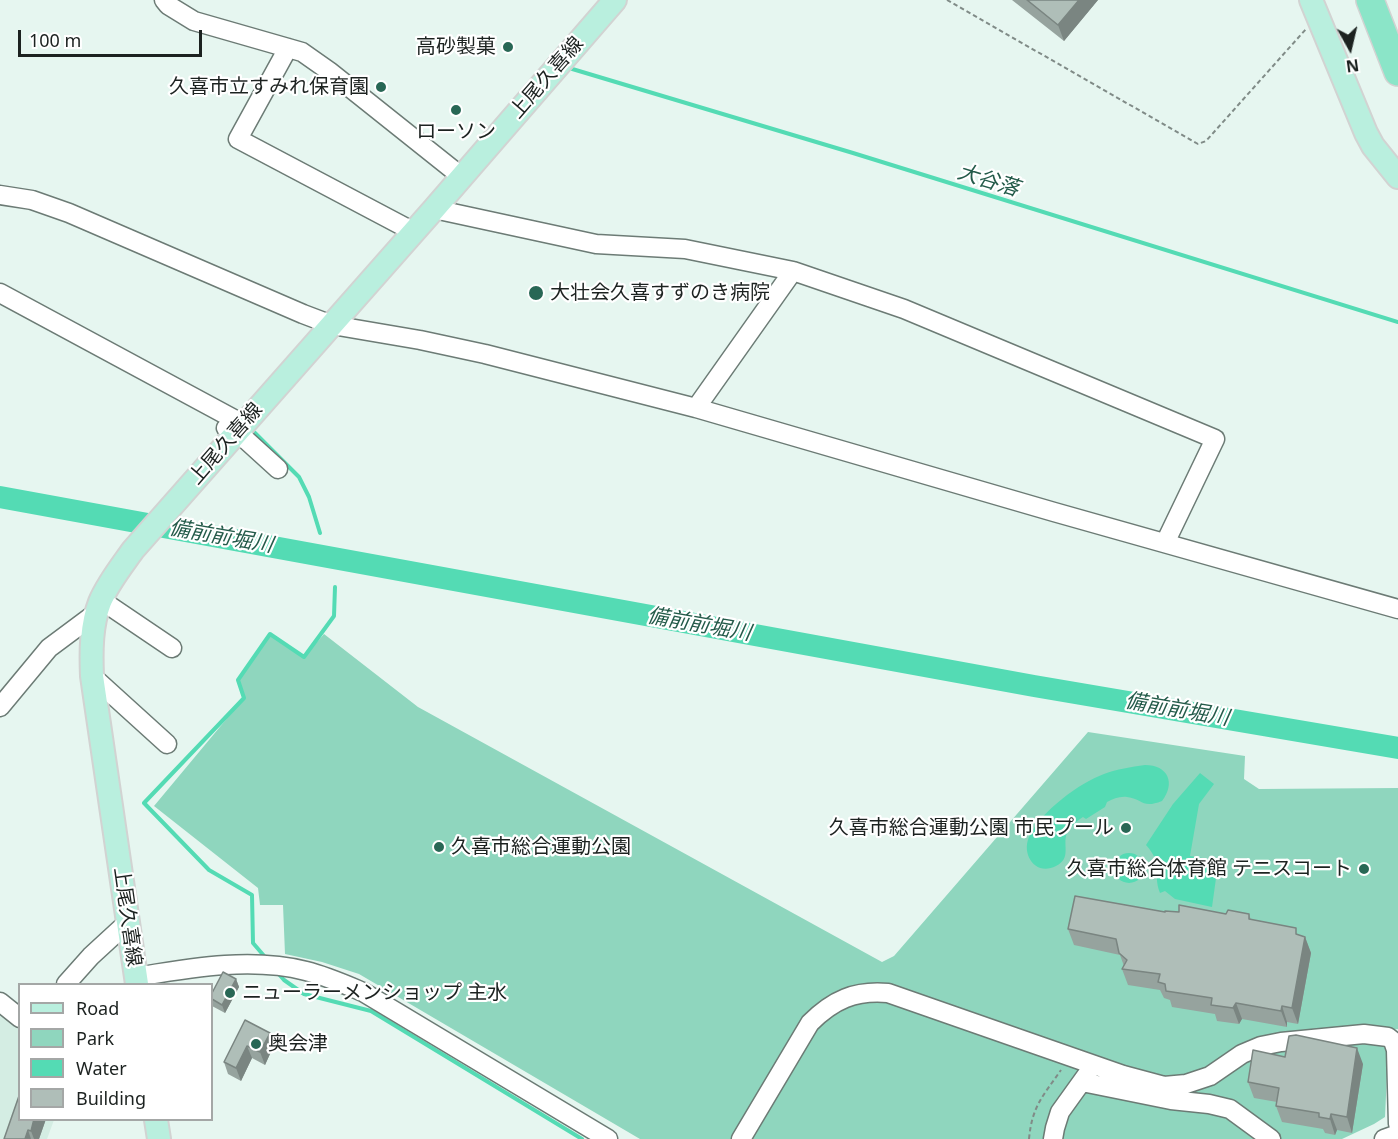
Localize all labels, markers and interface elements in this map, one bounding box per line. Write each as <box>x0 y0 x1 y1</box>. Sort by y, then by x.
scale bar <box>21 18 206 56</box>
north arrow <box>1320 18 1380 78</box>
text: 100 m <box>29 28 81 52</box>
street label: 上尾久喜線 <box>505 32 589 124</box>
place label: 高砂製菓 <box>416 35 496 59</box>
marker: 高砂製菓 <box>501 40 515 54</box>
text: N <box>1345 54 1360 78</box>
place label: 久喜市立すみれ保育園 <box>169 75 369 99</box>
marker: 久喜市立すみれ保育園 <box>374 80 388 94</box>
marker: ローソン <box>449 103 463 117</box>
place label: ローソン <box>416 120 496 144</box>
water label: 大谷落 <box>954 160 1022 202</box>
place label: 大壮会久喜すずのき病院 <box>550 281 770 305</box>
marker: 大壮会久喜すずのき病院 <box>527 284 545 302</box>
street label: 上尾久喜線 <box>184 398 268 490</box>
water label: 備前前堀川 <box>167 515 275 559</box>
water label: 備前前堀川 <box>645 603 753 647</box>
water label: 備前前堀川 <box>1123 688 1231 732</box>
place label: 久喜市総合運動公園 市民プール <box>829 816 1114 840</box>
marker: 久喜市総合運動公園 市民プール <box>1119 821 1133 835</box>
place label: 久喜市総合運動公園 <box>451 835 631 859</box>
marker: 久喜市総合運動公園 <box>432 840 446 854</box>
place label: 久喜市総合体育館 テニスコート <box>1067 857 1352 881</box>
marker: 久喜市総合体育館 テニスコート <box>1357 862 1371 876</box>
street label: 上尾久喜線 <box>108 866 146 968</box>
place label: ニューラーメンショップ 主水 <box>242 981 507 1005</box>
legend <box>18 983 213 1121</box>
marker: ニューラーメンショップ 主水 <box>223 986 237 1000</box>
text: Road <box>76 996 119 1020</box>
text: Park <box>76 1026 114 1050</box>
place label: 奥会津 <box>268 1032 328 1056</box>
marker: 奥会津 <box>249 1037 263 1051</box>
text: Water <box>76 1056 127 1080</box>
text: Building <box>76 1086 146 1110</box>

